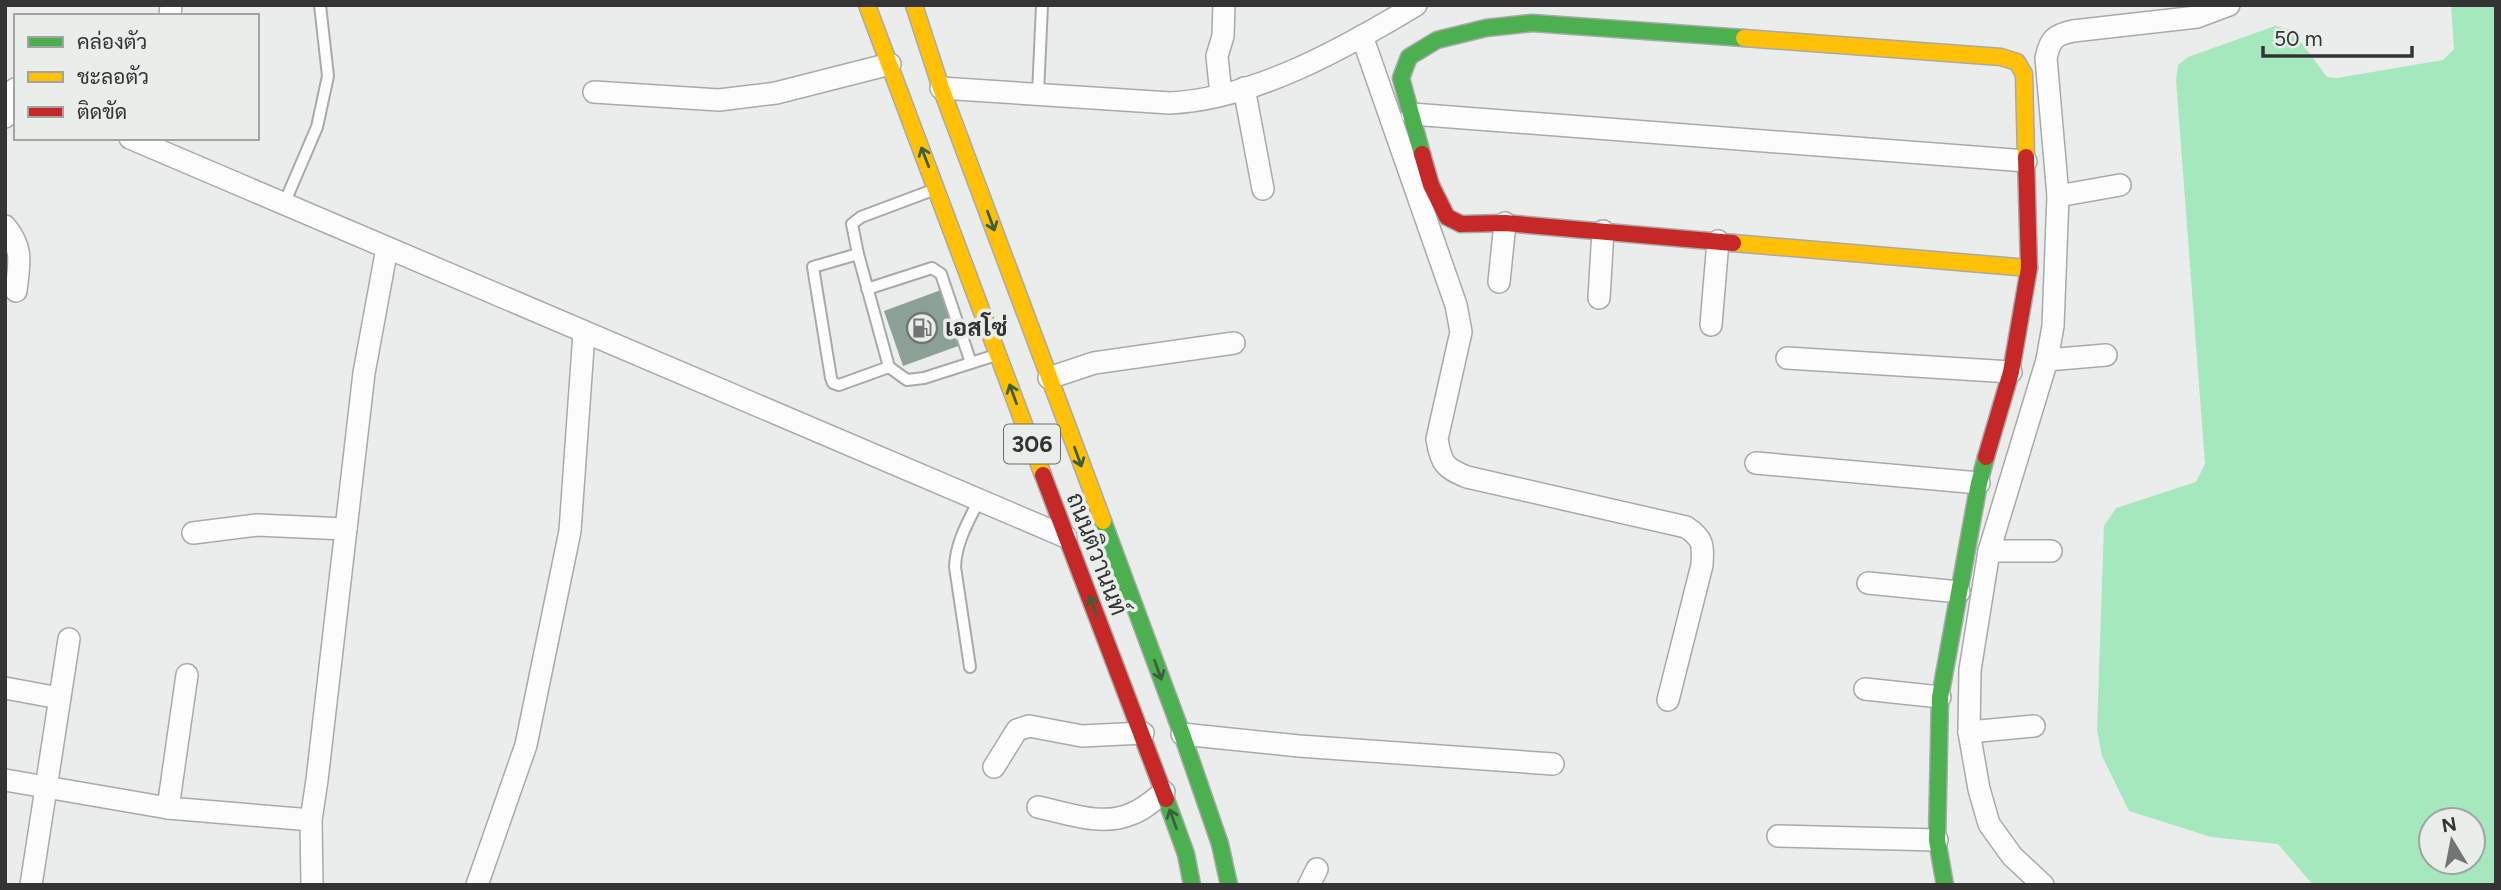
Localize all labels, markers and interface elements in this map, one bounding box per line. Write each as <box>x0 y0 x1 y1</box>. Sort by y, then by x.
legend <box>14 14 259 140</box>
scale bar <box>2263 14 2412 58</box>
text: 50 m <box>2274 26 2323 51</box>
text: คล่องตัว <box>77 29 147 54</box>
text: ชะลอตัว <box>77 64 149 89</box>
text: ติดขัด <box>77 99 127 124</box>
one-way arrow <box>918 147 930 169</box>
one-way arrow <box>985 209 998 231</box>
fuel station icon: เอสโซ่ <box>905 311 939 345</box>
place label: เอสโซ่ <box>945 312 1007 342</box>
one-way arrow <box>1006 383 1018 405</box>
road number: 306 <box>1004 424 1060 464</box>
one-way arrow <box>1073 445 1086 467</box>
street label: ถนนติวานนท์ <box>1061 488 1135 619</box>
one-way arrow <box>1086 596 1098 618</box>
one-way arrow <box>1153 659 1165 681</box>
north arrow <box>2417 806 2487 876</box>
one-way arrow <box>1166 809 1179 831</box>
text: N <box>2440 812 2458 837</box>

